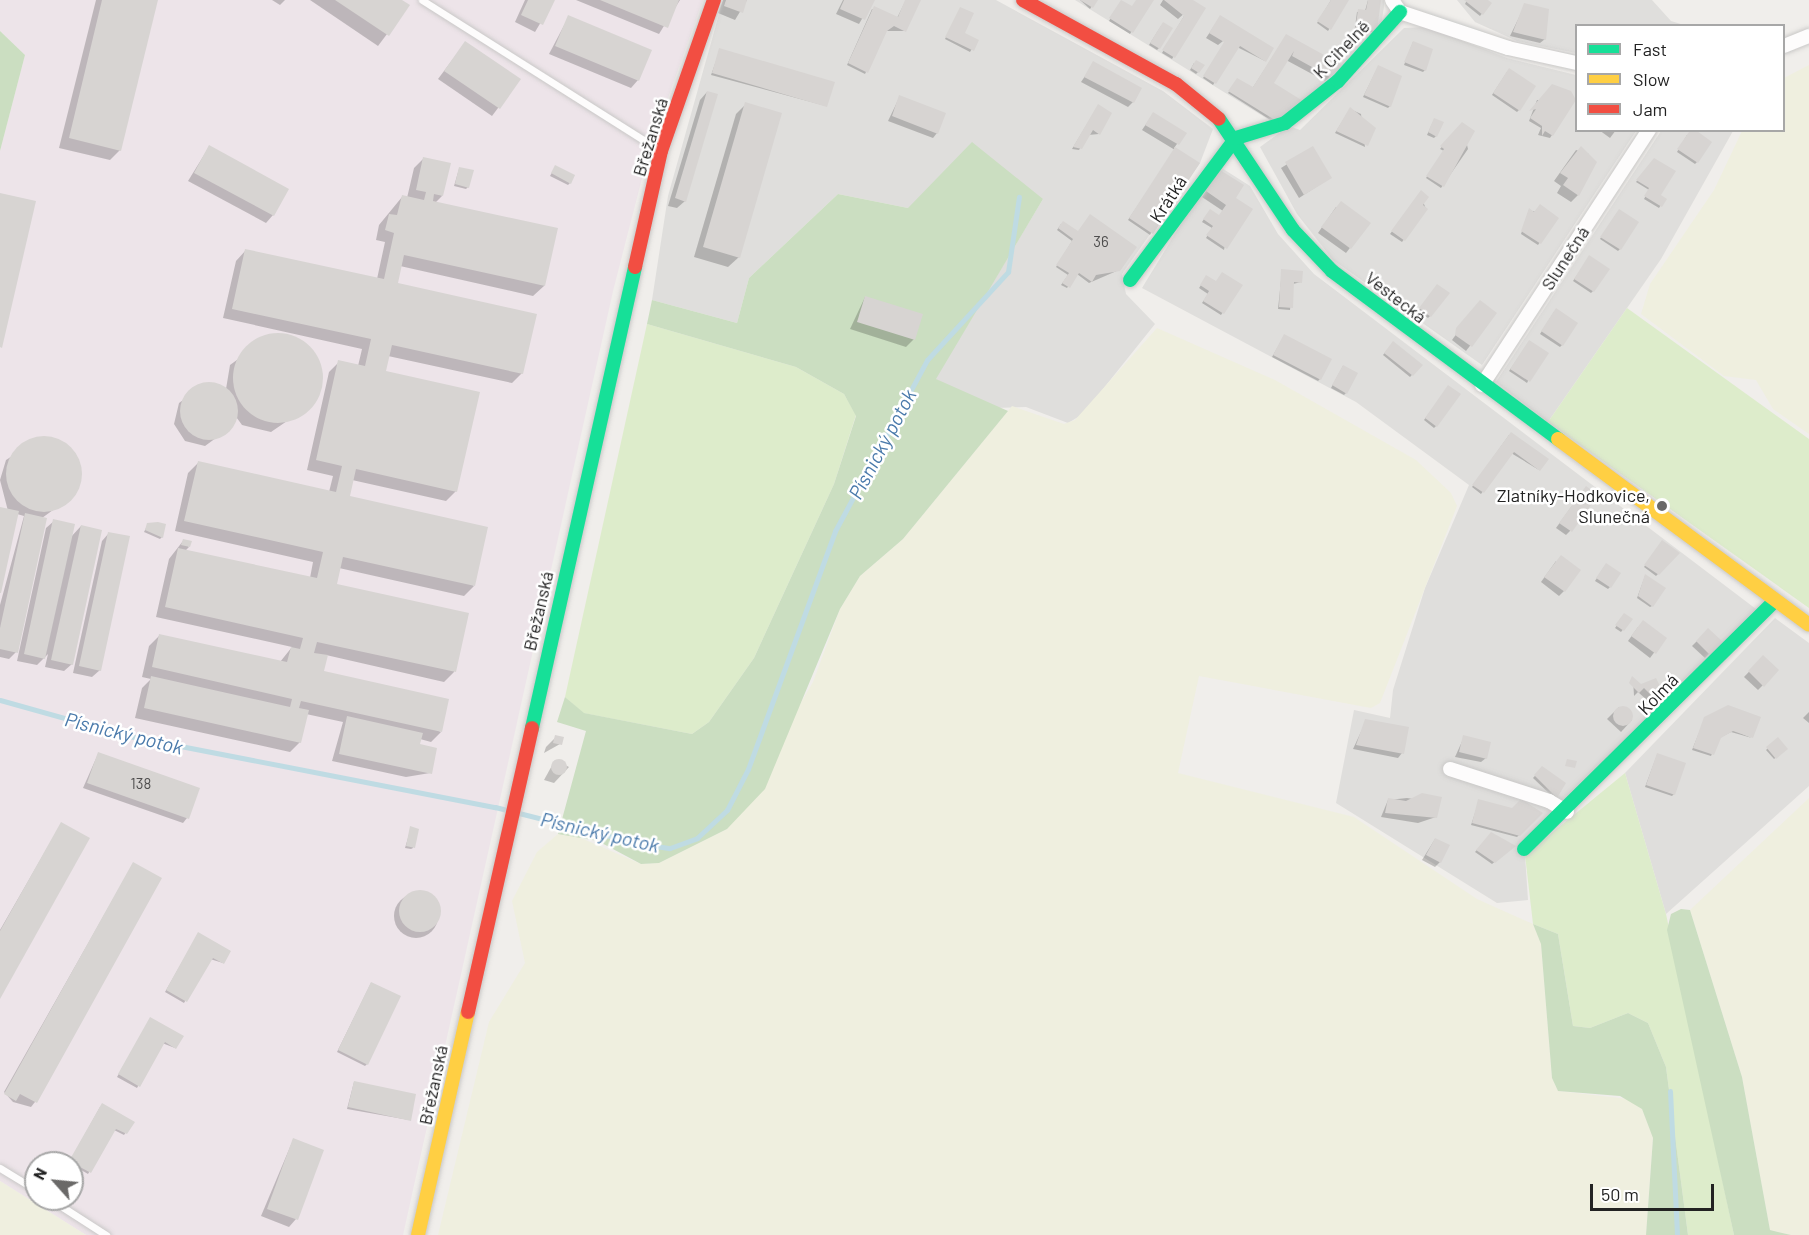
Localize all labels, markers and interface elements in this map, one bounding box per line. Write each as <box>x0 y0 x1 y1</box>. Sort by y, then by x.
street label: K Cihelně <box>1308 15 1374 83</box>
legend <box>1575 24 1785 132</box>
text: Fast <box>1633 38 1667 60</box>
text: Slow <box>1633 68 1670 90</box>
street label: Břežanská <box>628 95 672 179</box>
text: Jam <box>1633 98 1667 120</box>
street label: Krátká <box>1145 172 1191 226</box>
street label: Slunečná <box>1536 222 1594 294</box>
house number: 36 <box>1093 233 1109 251</box>
street label: Vestecká <box>1361 267 1431 327</box>
water label: Písnický potok <box>843 385 921 503</box>
place label: Zlatníky-Hodkovice, Slunečná <box>1497 485 1650 528</box>
marker: Zlatníky-Hodkovice, Slunečná <box>1655 499 1669 513</box>
street label: Břežanská <box>518 569 558 653</box>
street label: Kolmá <box>1633 669 1683 719</box>
water label: Písnický potok <box>62 707 186 759</box>
house number: 138 <box>131 775 151 793</box>
water label: Písnický potok <box>538 807 662 857</box>
street label: Břežanská <box>414 1043 452 1127</box>
north arrow <box>24 1151 84 1211</box>
text: N <box>28 1164 50 1183</box>
scale bar <box>1593 1172 1718 1210</box>
text: 50 m <box>1601 1183 1639 1205</box>

